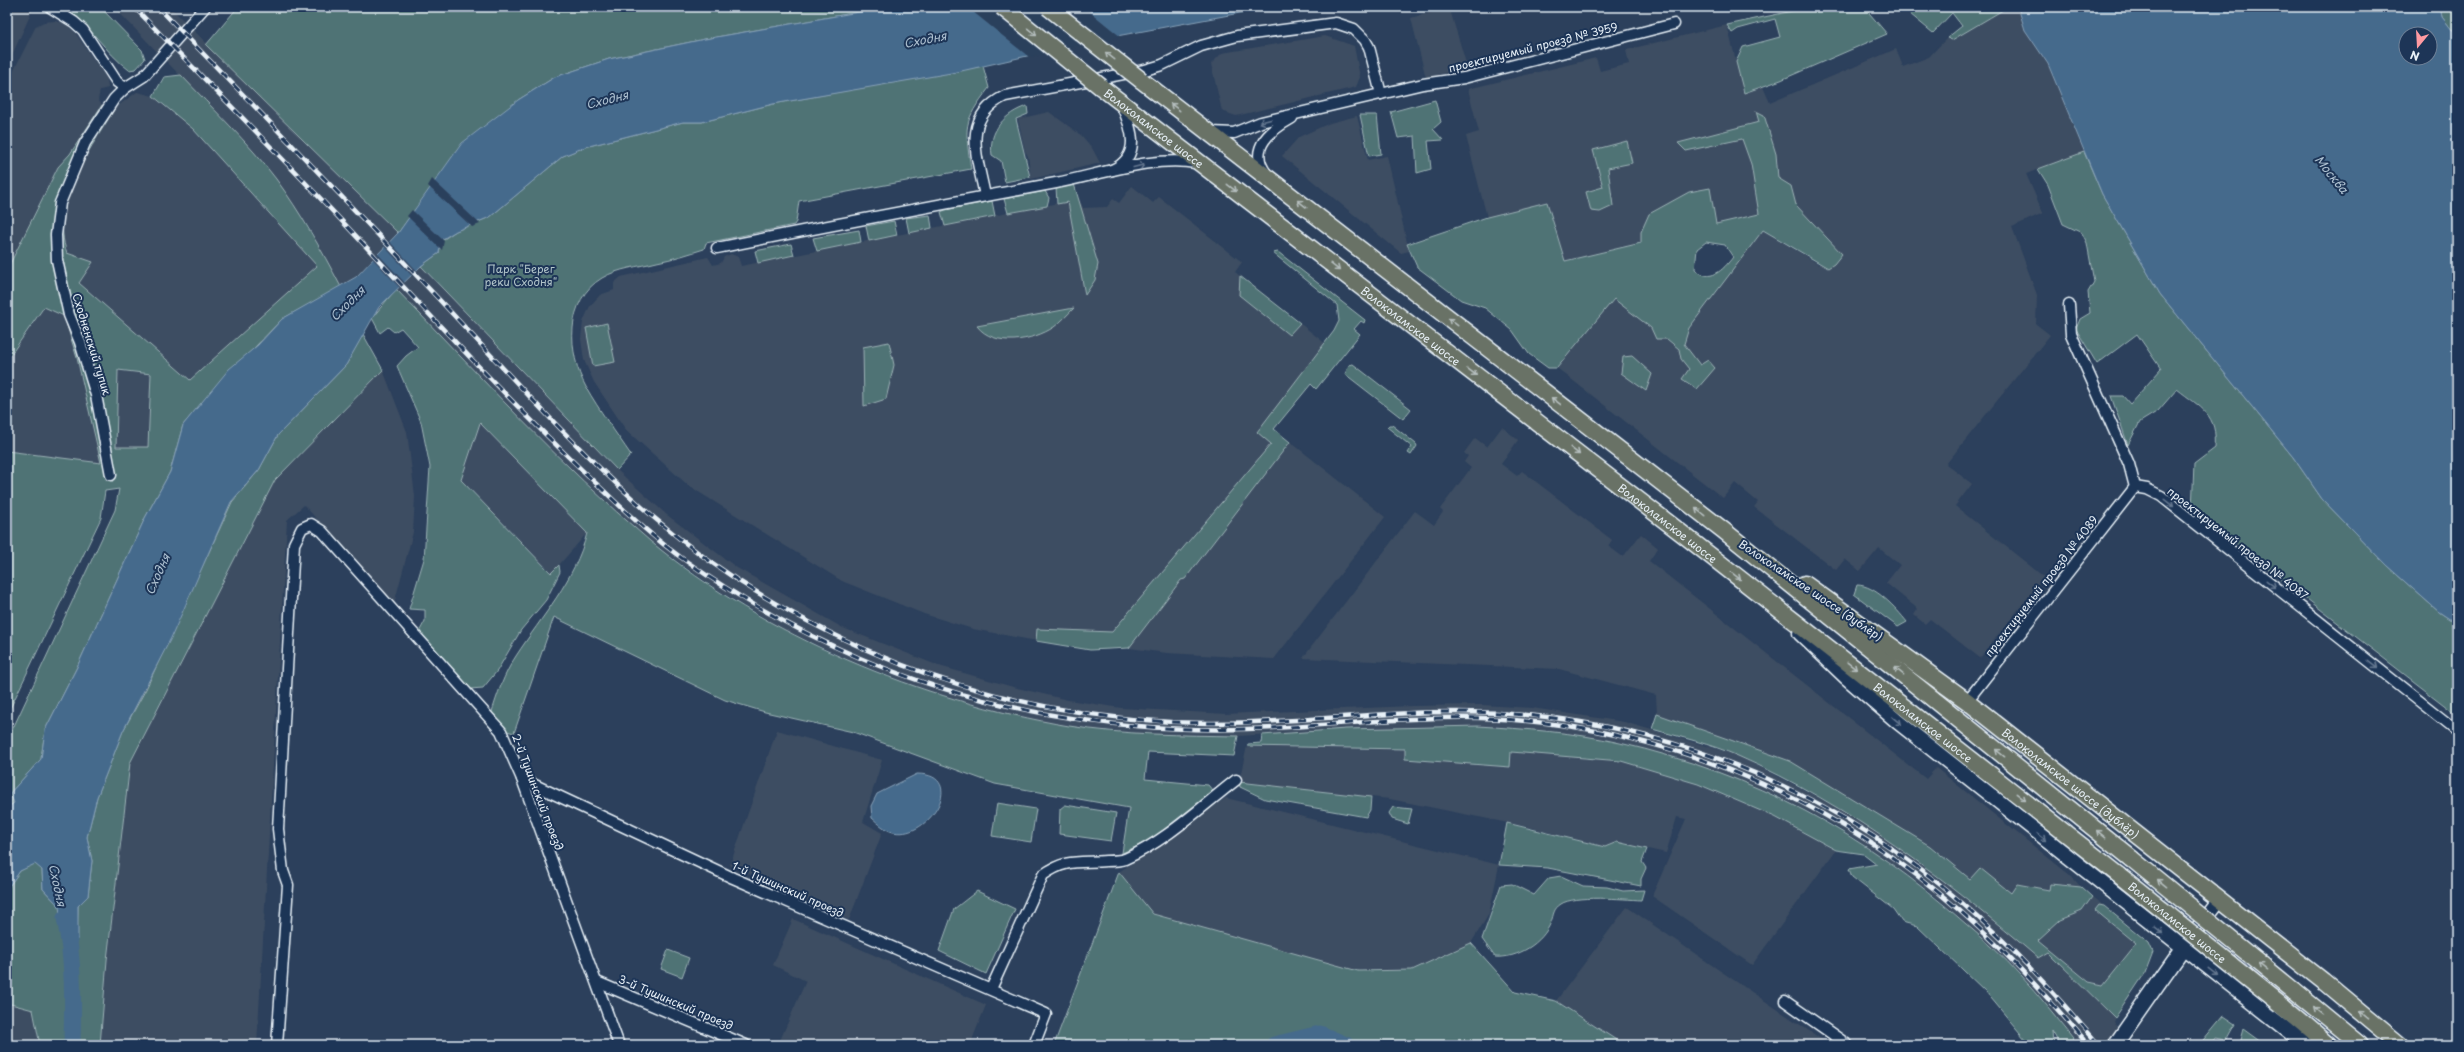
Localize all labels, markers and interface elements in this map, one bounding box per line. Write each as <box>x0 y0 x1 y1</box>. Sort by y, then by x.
street label: проектируемый проезд № 3959 <box>1447 18 1620 76</box>
water label: Сходня <box>902 26 949 52</box>
north arrow <box>2398 26 2438 66</box>
one-way arrow <box>1027 27 1038 36</box>
text: N <box>2408 46 2422 65</box>
one-way arrow <box>1105 52 1116 61</box>
street label: Волоколамское шоссе <box>1101 84 1208 172</box>
water label: Сходня <box>584 85 632 113</box>
one-way arrow <box>1170 103 1181 111</box>
one-way arrow <box>1258 118 1271 125</box>
water label: Москва <box>2311 151 2353 198</box>
one-way arrow <box>1132 161 1145 169</box>
one-way arrow <box>1227 184 1238 192</box>
one-way arrow <box>1296 200 1307 209</box>
park label: Парк "Берег реки Сходня" <box>485 260 557 290</box>
one-way arrow <box>1330 263 1341 271</box>
water label: Сходня <box>325 280 370 325</box>
street label: Волоколамское шоссе <box>1358 281 1465 369</box>
street label: Сходненский тупик <box>68 291 116 397</box>
one-way arrow <box>1447 318 1458 326</box>
one-way arrow <box>1466 368 1477 376</box>
one-way arrow <box>1551 397 1562 405</box>
one-way arrow <box>1569 447 1580 455</box>
street label: Волоколамское шоссе <box>1615 479 1721 567</box>
street label: проектируемый проезд № 4087 <box>2164 482 2312 604</box>
one-way arrow <box>2164 499 2175 507</box>
one-way arrow <box>1694 507 1705 516</box>
street label: проектируемый проезд № 4089 <box>1980 512 2102 660</box>
street label: Волоколамское шоссе (дублёр) <box>1736 535 1886 645</box>
water label: Сходня <box>140 549 175 597</box>
one-way arrow <box>1731 572 1742 580</box>
one-way arrow <box>2266 579 2277 588</box>
one-way arrow <box>2368 660 2379 669</box>
one-way arrow <box>1847 662 1858 670</box>
one-way arrow <box>1893 667 1904 676</box>
street label: Волоколамское шоссе <box>1870 678 1977 766</box>
one-way arrow <box>1892 716 1903 725</box>
street label: Волоколамское шоссе (дублёр) <box>1999 723 2143 842</box>
street label: 2-й Тушинский проезд <box>508 731 568 853</box>
one-way arrow <box>1994 749 2005 757</box>
one-way arrow <box>2016 793 2027 802</box>
one-way arrow <box>2096 830 2107 839</box>
one-way arrow <box>2037 833 2048 842</box>
street label: 1-й Тушинский проезд <box>729 857 847 921</box>
water label: Сходня <box>45 862 72 909</box>
street label: Волоколамское шоссе <box>2125 877 2230 967</box>
one-way arrow <box>2157 879 2167 888</box>
one-way arrow <box>2154 926 2165 934</box>
one-way arrow <box>2257 961 2268 970</box>
one-way arrow <box>2208 967 2219 976</box>
street label: 3-й Тушинский проезд <box>616 970 736 1034</box>
one-way arrow <box>2313 1007 2324 1016</box>
one-way arrow <box>2358 1010 2369 1019</box>

